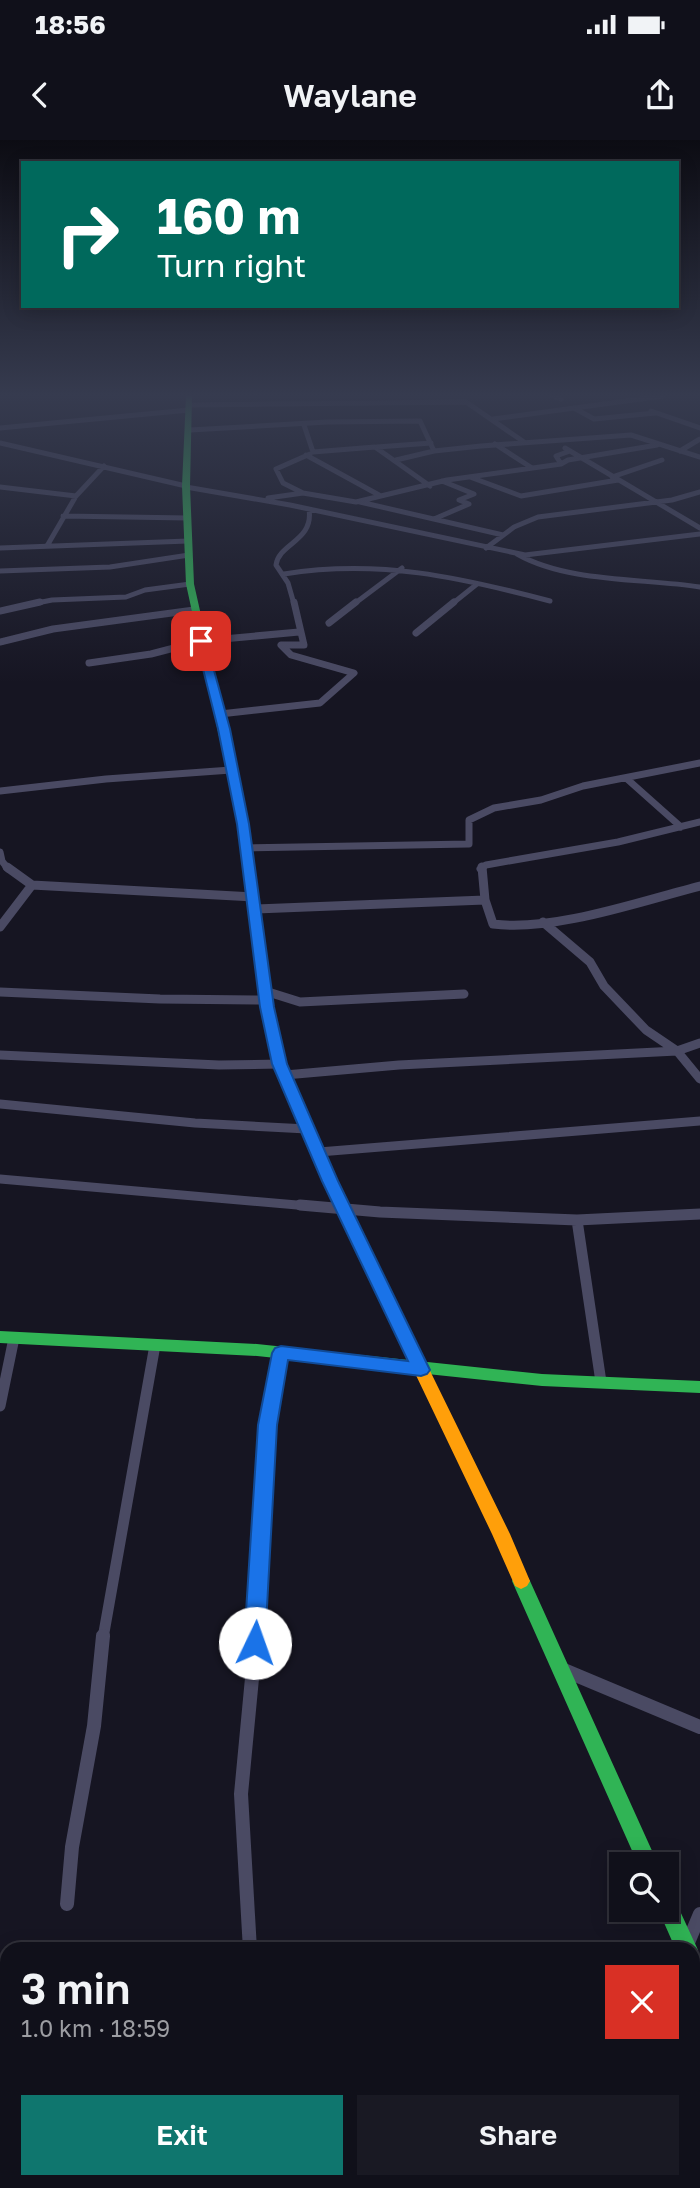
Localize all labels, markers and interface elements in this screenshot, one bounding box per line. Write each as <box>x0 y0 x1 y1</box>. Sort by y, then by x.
text: 18:56 <box>35 9 106 40</box>
icon: back <box>21 76 59 114</box>
text: Waylane <box>283 76 417 114</box>
icon: share <box>641 76 679 114</box>
text: 160 m <box>157 186 300 245</box>
icon: right <box>42 189 133 280</box>
text: Turn right <box>157 246 306 284</box>
pin <box>171 611 231 671</box>
icon: arrive <box>182 622 220 660</box>
position arrow <box>218 1606 292 1680</box>
map controls <box>609 1852 679 1922</box>
button: search <box>609 1852 679 1922</box>
text: 3 min <box>21 1963 130 2013</box>
button: close <box>605 1965 679 2039</box>
text: 1.0 km · 18:59 <box>21 2014 170 2042</box>
button: Exit <box>21 2095 343 2175</box>
button: Share <box>357 2095 679 2175</box>

